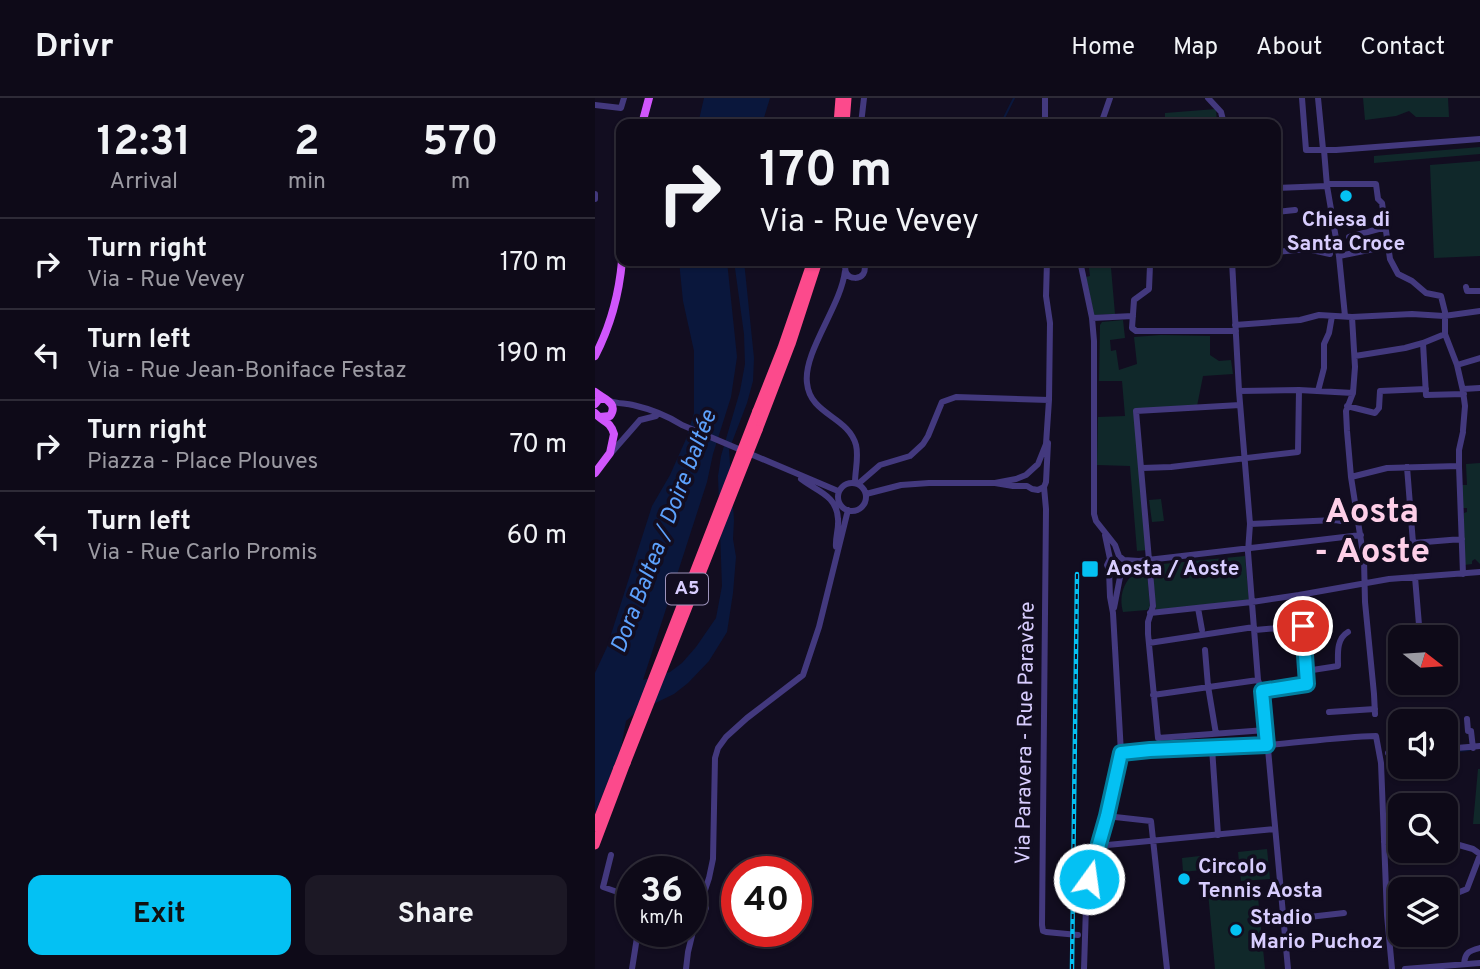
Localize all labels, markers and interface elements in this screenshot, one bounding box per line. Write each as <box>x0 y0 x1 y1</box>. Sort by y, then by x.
text: Drivr <box>35 27 114 69</box>
text: Home <box>1071 33 1135 63</box>
text: Map <box>1173 33 1218 63</box>
text: About <box>1256 33 1322 63</box>
text: Contact <box>1360 33 1445 63</box>
text: 12:31 <box>97 117 191 170</box>
text: 2 <box>294 117 320 170</box>
text: 570 <box>423 117 498 170</box>
text: 170 m <box>759 142 892 204</box>
icon: right <box>644 147 735 238</box>
text: Arrival <box>110 168 178 197</box>
text: min <box>288 168 326 197</box>
text: m <box>451 168 470 197</box>
marker: Chiesa di Santa Croce <box>1338 188 1354 204</box>
text: Via - Rue Vevey <box>759 203 979 243</box>
place label: Chiesa di Santa Croce <box>1287 207 1405 258</box>
text: Turn right <box>87 233 207 266</box>
icon: right <box>28 245 66 283</box>
text: 170 m <box>500 247 567 280</box>
text: Via - Rue Vevey <box>87 266 245 295</box>
text: Turn left <box>87 324 191 357</box>
icon: left <box>28 336 66 374</box>
text: 190 m <box>497 338 567 371</box>
text: Via - Rue Jean-Boniface Festaz <box>87 357 407 386</box>
water label: Dora Baltea / Doire baltée <box>605 405 725 657</box>
text: Turn right <box>87 415 207 448</box>
icon: right <box>28 427 66 465</box>
text: 70 m <box>509 429 567 462</box>
text: Piazza - Place Plouves <box>87 448 318 477</box>
district label: Aosta - Aoste <box>1314 491 1430 575</box>
text: Turn left <box>87 506 191 539</box>
icon: left <box>28 518 66 556</box>
text: 60 m <box>507 520 567 553</box>
text: Via - Rue Carlo Promis <box>87 539 318 568</box>
place label: Aosta / Aoste <box>1106 556 1239 583</box>
marker: Aosta / Aoste <box>1080 559 1100 579</box>
road number: A5 <box>666 574 708 604</box>
pin <box>1273 596 1333 656</box>
street label: Via Paravera - Rue Paravère <box>1010 601 1042 865</box>
icon: arrive <box>1284 607 1322 645</box>
north arrow <box>1388 625 1458 695</box>
map controls <box>1388 625 1458 947</box>
button: sound <box>1388 709 1458 779</box>
button: search <box>1388 793 1458 863</box>
position arrow <box>1052 842 1126 916</box>
place label: Circolo Tennis Aosta <box>1198 854 1323 905</box>
speed limit sign: 40 <box>721 856 812 947</box>
text: 36 <box>640 870 683 914</box>
marker: Circolo Tennis Aosta <box>1176 871 1192 887</box>
button: Exit <box>28 875 291 955</box>
button: Share <box>305 875 567 955</box>
button: layers <box>1388 877 1458 947</box>
place label: Stadio Mario Puchoz <box>1250 905 1383 956</box>
text: km/h <box>640 907 683 930</box>
marker: Stadio Mario Puchoz <box>1228 922 1244 938</box>

